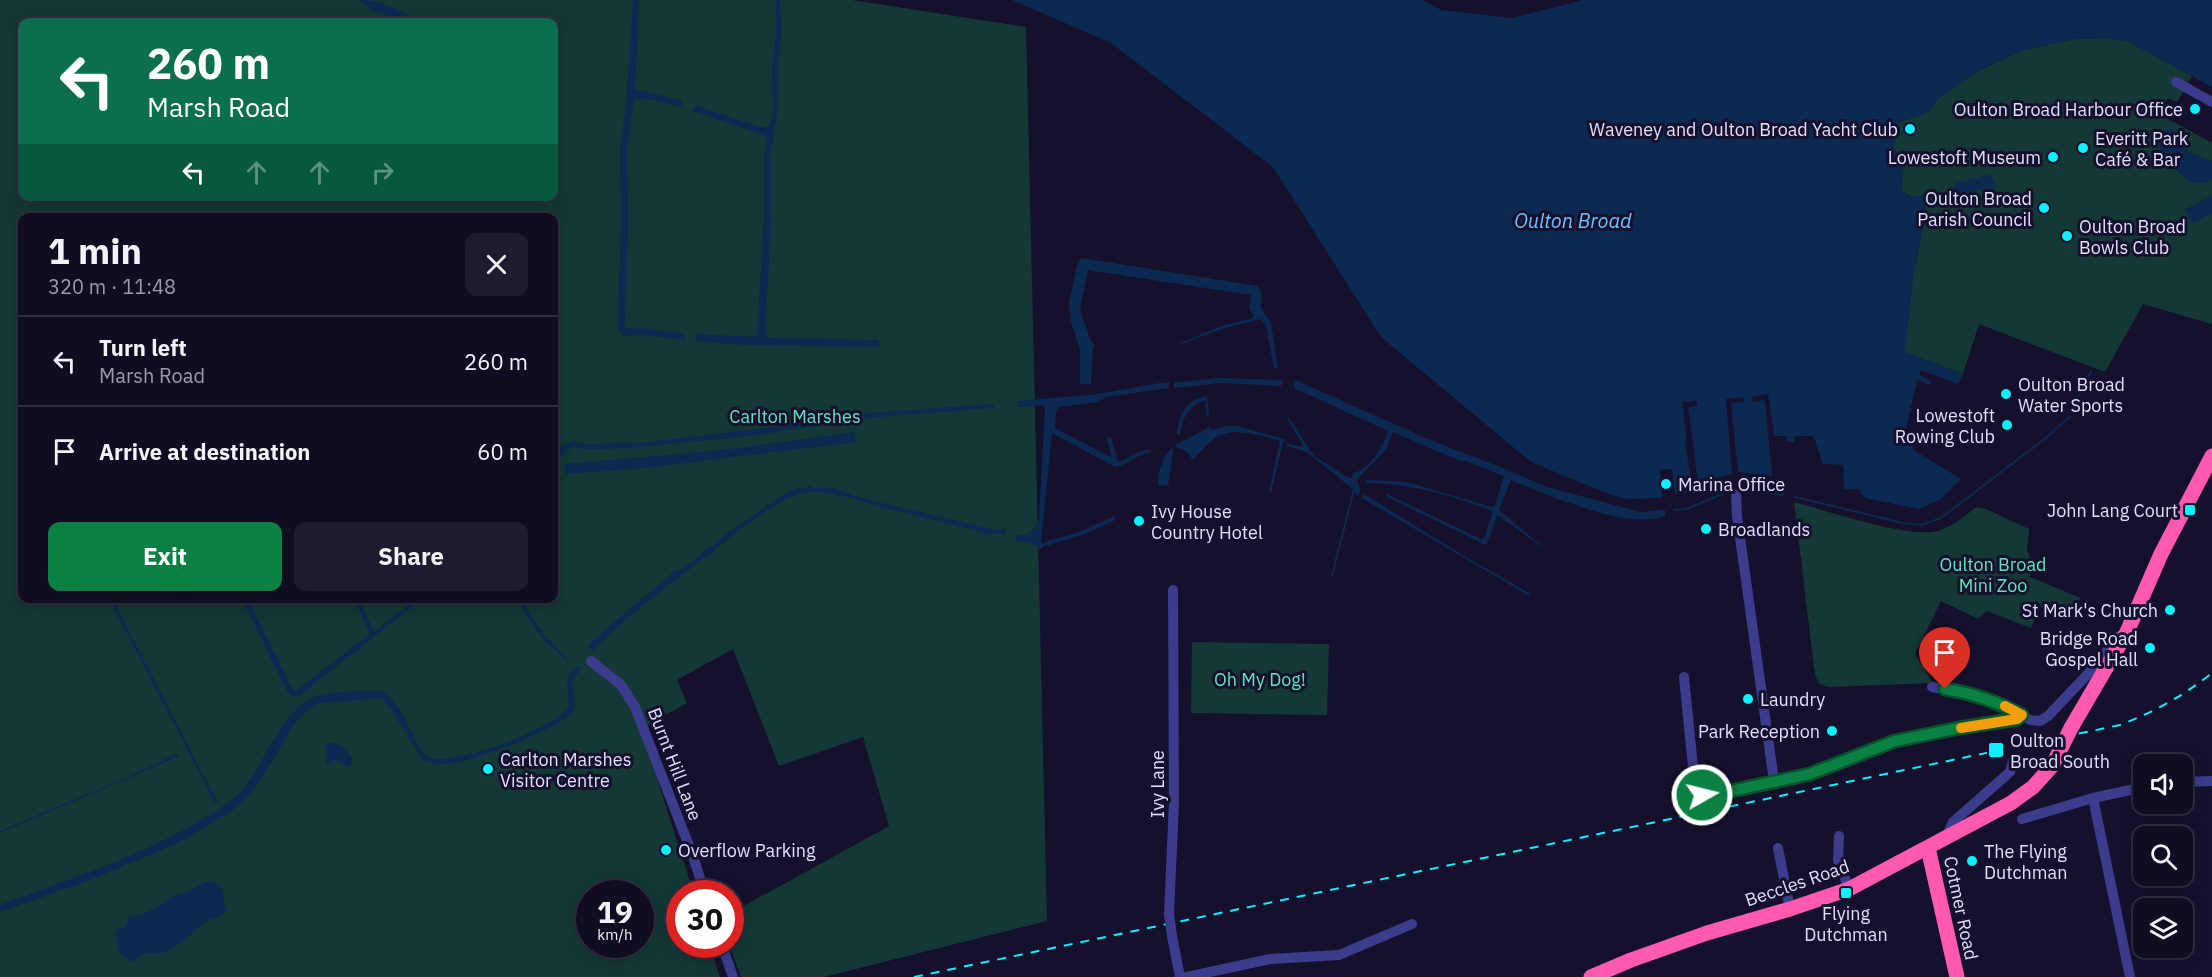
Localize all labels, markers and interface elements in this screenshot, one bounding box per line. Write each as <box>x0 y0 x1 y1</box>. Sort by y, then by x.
text: 260 m <box>147 36 270 91</box>
icon: left <box>48 42 126 120</box>
text: Marsh Road <box>147 89 290 124</box>
place label: Oulton Broad Harbour Office <box>1954 98 2183 121</box>
marker: Oulton Broad Harbour Office <box>2188 102 2202 116</box>
place label: Waveney and Oulton Broad Yacht Club <box>1589 118 1898 141</box>
marker: Waveney and Oulton Broad Yacht Club <box>1903 122 1917 136</box>
place label: Everitt Park Café & Bar <box>2095 127 2189 171</box>
marker: Everitt Park Café & Bar <box>2076 141 2090 155</box>
place label: Lowestoft Museum <box>1888 146 2041 169</box>
marker: Lowestoft Museum <box>2046 150 2060 164</box>
icon: left <box>177 156 210 189</box>
icon: ahead <box>240 156 273 189</box>
icon: ahead <box>303 156 336 189</box>
icon: right <box>366 156 399 189</box>
place label: Oulton Broad Parish Council <box>1917 187 2032 231</box>
marker: Oulton Broad Parish Council <box>2037 201 2051 215</box>
water label: Oulton Broad <box>1514 207 1632 234</box>
place label: Oulton Broad Bowls Club <box>2079 215 2186 259</box>
text: 1 min <box>48 227 142 274</box>
marker: Oulton Broad Bowls Club <box>2060 229 2074 243</box>
button: close <box>465 233 528 296</box>
text: 320 m · 11:48 <box>48 273 176 300</box>
text: Turn left <box>99 333 187 362</box>
icon: left <box>48 345 81 378</box>
text: 260 m <box>464 347 528 376</box>
text: Marsh Road <box>99 362 205 389</box>
place label: Oulton Broad Water Sports <box>2018 373 2125 417</box>
marker: Oulton Broad Water Sports <box>1999 387 2013 401</box>
place label: Lowestoft Rowing Club <box>1895 404 1995 448</box>
park label: Carlton Marshes <box>729 405 861 428</box>
marker: Lowestoft Rowing Club <box>2000 418 2014 432</box>
icon: arrive <box>48 435 81 468</box>
text: Arrive at destination <box>99 437 310 466</box>
text: 60 m <box>477 437 528 466</box>
place label: Marina Office <box>1678 473 1785 496</box>
marker: Marina Office <box>1659 477 1673 491</box>
place label: John Lang Court <box>2047 499 2178 522</box>
place label: Ivy House Country Hotel <box>1151 500 1263 544</box>
marker: John Lang Court <box>2183 503 2197 517</box>
marker: Ivy House Country Hotel <box>1132 514 1146 528</box>
place label: Broadlands <box>1718 518 1810 541</box>
button: Exit <box>48 522 282 591</box>
button: Share <box>294 522 528 591</box>
marker: Broadlands <box>1699 522 1713 536</box>
park label: Oulton Broad Mini Zoo <box>1940 553 2046 597</box>
place label: St Mark's Church <box>2022 599 2158 622</box>
marker: St Mark's Church <box>2163 603 2177 617</box>
pin <box>1919 627 1970 689</box>
place label: Bridge Road Gospel Hall <box>2040 627 2138 671</box>
icon: arrive <box>1928 636 1961 669</box>
marker: Bridge Road Gospel Hall <box>2143 641 2157 655</box>
park label: Oh My Dog! <box>1214 668 1306 691</box>
place label: Laundry <box>1760 688 1825 711</box>
marker: Laundry <box>1741 692 1755 706</box>
street label: Burnt Hill Lane <box>643 704 707 824</box>
place label: Park Reception <box>1698 720 1820 743</box>
marker: Park Reception <box>1825 724 1839 738</box>
place label: Oulton Broad South <box>2010 729 2110 773</box>
marker: Oulton Broad South <box>1987 741 2005 759</box>
place label: Carlton Marshes Visitor Centre <box>500 748 631 792</box>
street label: Ivy Lane <box>1146 750 1169 818</box>
map controls <box>2133 754 2193 958</box>
button: sound <box>2133 754 2193 814</box>
marker: Carlton Marshes Visitor Centre <box>481 762 495 776</box>
position arrow <box>1670 763 1734 827</box>
button: search <box>2133 826 2193 886</box>
place label: Overflow Parking <box>678 839 816 862</box>
place label: The Flying Dutchman <box>1984 840 2067 884</box>
marker: Overflow Parking <box>659 843 673 857</box>
street label: Beccles Road <box>1742 854 1852 912</box>
street label: Cotmer Road <box>1939 854 1983 962</box>
marker: The Flying Dutchman <box>1965 854 1979 868</box>
speed limit sign: 30 <box>666 880 744 958</box>
marker: Flying Dutchman <box>1839 886 1853 900</box>
text: 19 <box>597 892 633 931</box>
button: layers <box>2133 898 2193 958</box>
place label: Flying Dutchman <box>1804 902 1888 946</box>
text: km/h <box>597 925 633 944</box>

